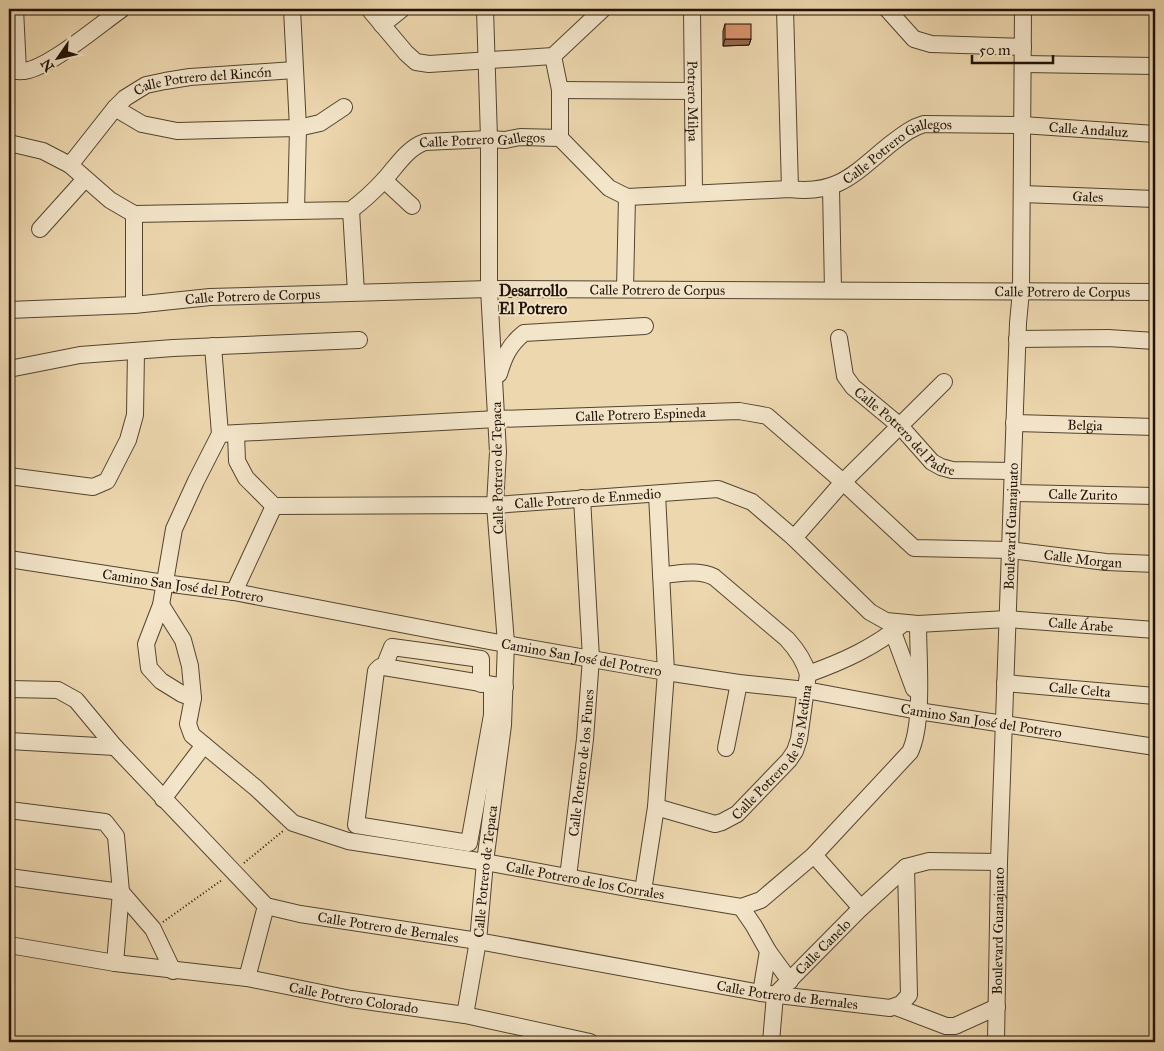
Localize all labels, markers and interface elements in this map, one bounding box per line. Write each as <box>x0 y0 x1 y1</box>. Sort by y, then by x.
north arrow <box>32 32 82 82</box>
scale bar <box>972 32 1053 64</box>
text: 50 m <box>979 41 1011 59</box>
text: N <box>37 55 58 75</box>
street label: Potrero Milpa <box>684 60 701 142</box>
street label: Calle Potrero del Rincón <box>130 64 272 100</box>
street label: Calle Potrero Gallegos <box>840 116 952 188</box>
street label: Calle Andaluz <box>1048 119 1129 141</box>
street label: Calle Potrero Gallegos <box>417 129 545 152</box>
street label: Gales <box>1072 188 1104 206</box>
district label: Desarrollo El Potrero <box>499 281 567 318</box>
street label: Calle Potrero de Corpus <box>590 281 725 299</box>
street label: Calle Potrero de Corpus <box>995 283 1130 301</box>
street label: Calle Potrero de Corpus <box>184 286 320 309</box>
street label: Calle Potrero del Padre <box>850 384 957 479</box>
street label: Calle Potrero de Tepaca <box>488 401 507 535</box>
street label: Calle Potrero Espineda <box>575 404 706 425</box>
street label: Belgia <box>1067 417 1103 435</box>
street label: Boulevard Guanajuato <box>1001 462 1022 590</box>
street label: Calle Potrero de Enmedio <box>514 485 662 513</box>
street label: Calle Zurito <box>1048 486 1118 504</box>
street label: Calle Morgan <box>1043 546 1123 572</box>
street label: Camino San José del Potrero <box>101 566 265 606</box>
street label: Calle Árabe <box>1048 614 1114 636</box>
street label: Camino San José del Potrero <box>500 635 663 680</box>
street label: Calle Celta <box>1048 679 1111 701</box>
street label: Calle Potrero de los Medina <box>728 684 815 823</box>
street label: Calle Potrero de los Funes <box>565 689 598 837</box>
street label: Camino San José del Potrero <box>899 700 1063 742</box>
street label: Calle Potrero de Tepaca <box>470 804 501 938</box>
street label: Calle Potrero de los Corrales <box>505 858 666 903</box>
street label: Boulevard Guanajuato <box>989 867 1008 995</box>
street label: Calle Potrero de Bernales <box>316 909 460 947</box>
street label: Calle Canelo <box>792 916 854 979</box>
street label: Calle Potrero de Bernales <box>715 977 859 1013</box>
street label: Calle Potrero Colorado <box>288 979 419 1017</box>

